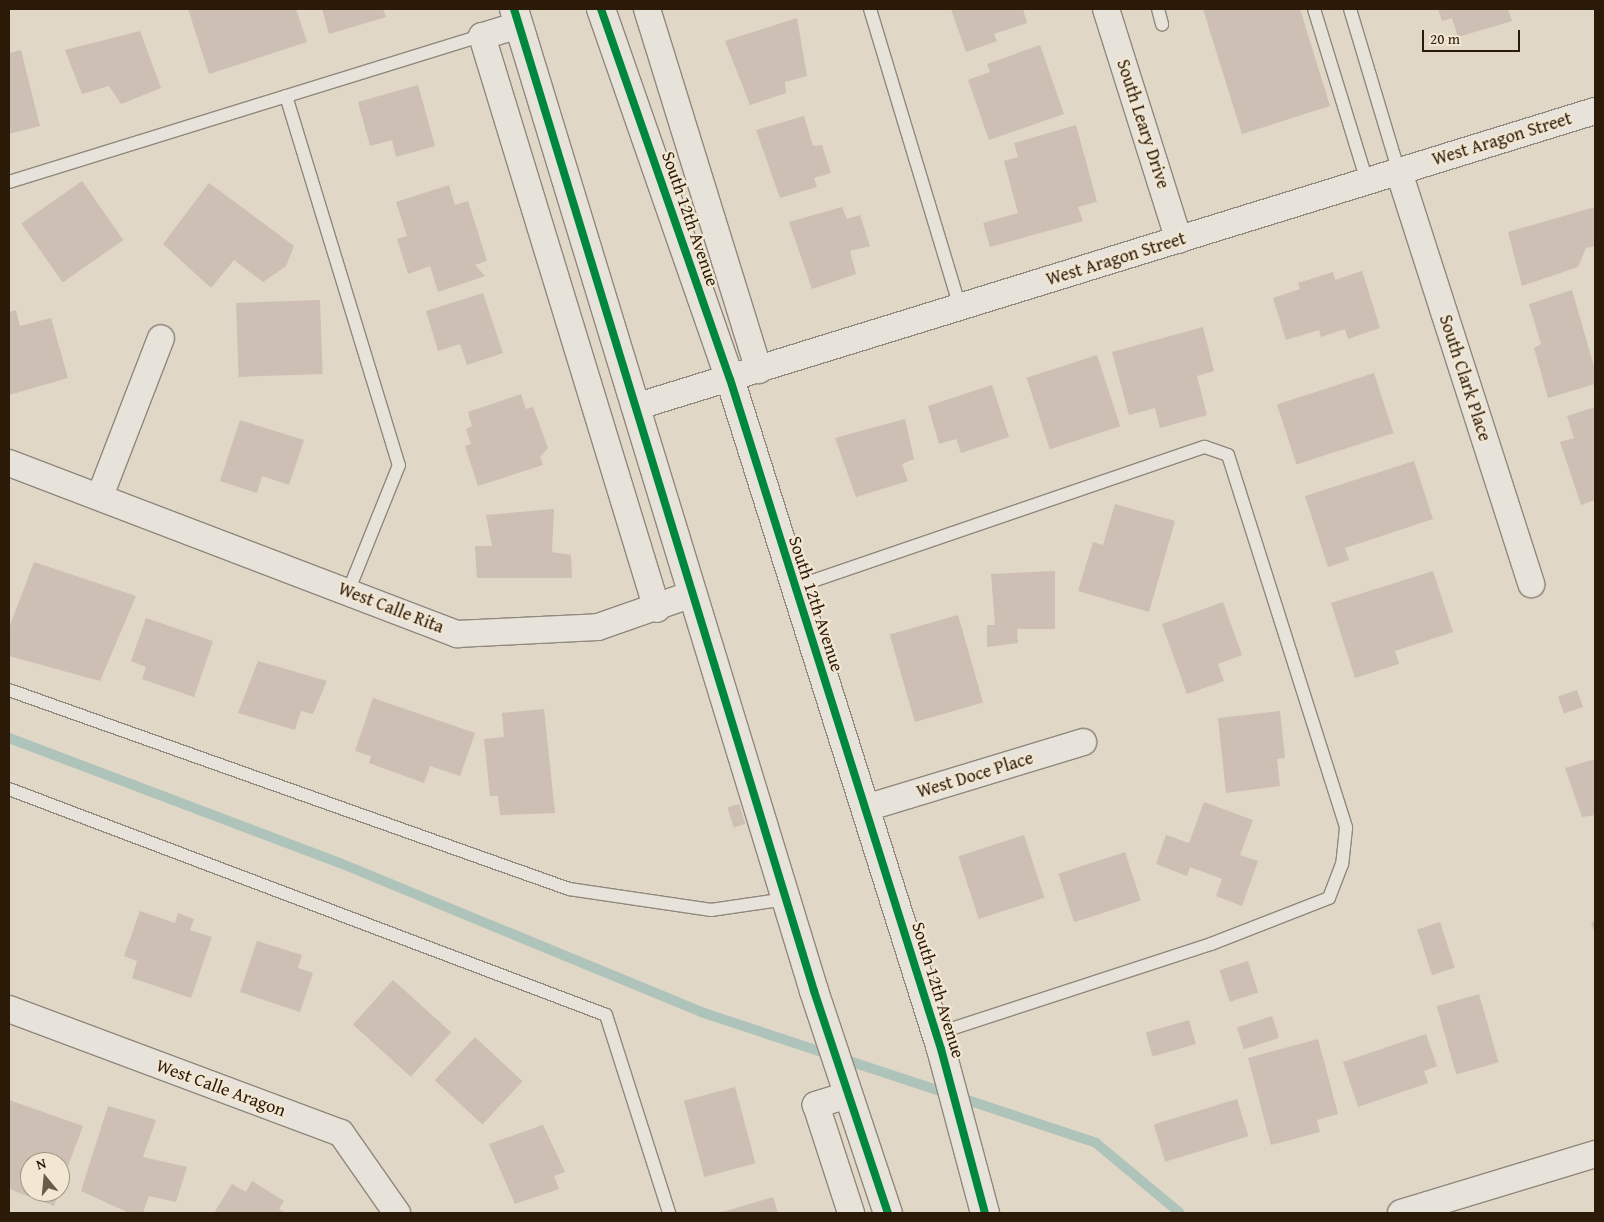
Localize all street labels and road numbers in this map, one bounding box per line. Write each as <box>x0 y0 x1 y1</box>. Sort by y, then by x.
street label: South Leary Drive <box>1112 57 1174 191</box>
street label: West Aragon Street <box>1430 107 1574 171</box>
street label: South 12th Avenue <box>657 149 723 289</box>
street label: West Aragon Street <box>1044 227 1188 291</box>
street label: South Clark Place <box>1434 312 1496 444</box>
street label: South 12th Avenue <box>784 534 848 674</box>
street label: West Calle Rita <box>335 578 447 638</box>
street label: West Doce Place <box>914 747 1036 803</box>
street label: South 12th Avenue <box>907 919 969 1061</box>
street label: West Calle Aragon <box>153 1055 289 1121</box>

